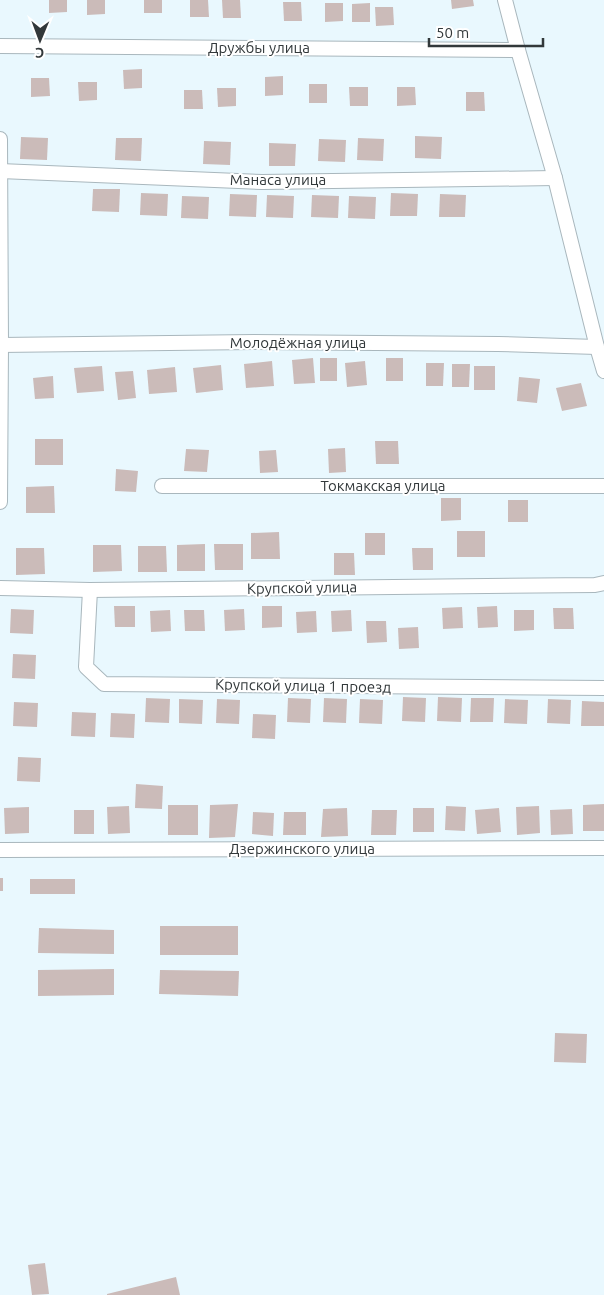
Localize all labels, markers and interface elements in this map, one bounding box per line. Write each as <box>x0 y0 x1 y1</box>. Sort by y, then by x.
north arrow <box>15 15 65 65</box>
scale bar <box>429 15 543 47</box>
text: 50 m <box>436 24 469 41</box>
street label: Дружбы улица <box>208 39 310 56</box>
text: С <box>35 45 44 61</box>
street label: Манаса улица <box>230 171 326 188</box>
street label: Молодёжная улица <box>230 334 366 351</box>
street label: Токмакская улица <box>320 477 446 494</box>
street label: Крупской улица <box>247 578 357 597</box>
street label: Крупской улица 1 проезд <box>215 675 391 696</box>
street label: Дзержинского улица <box>229 840 375 857</box>

